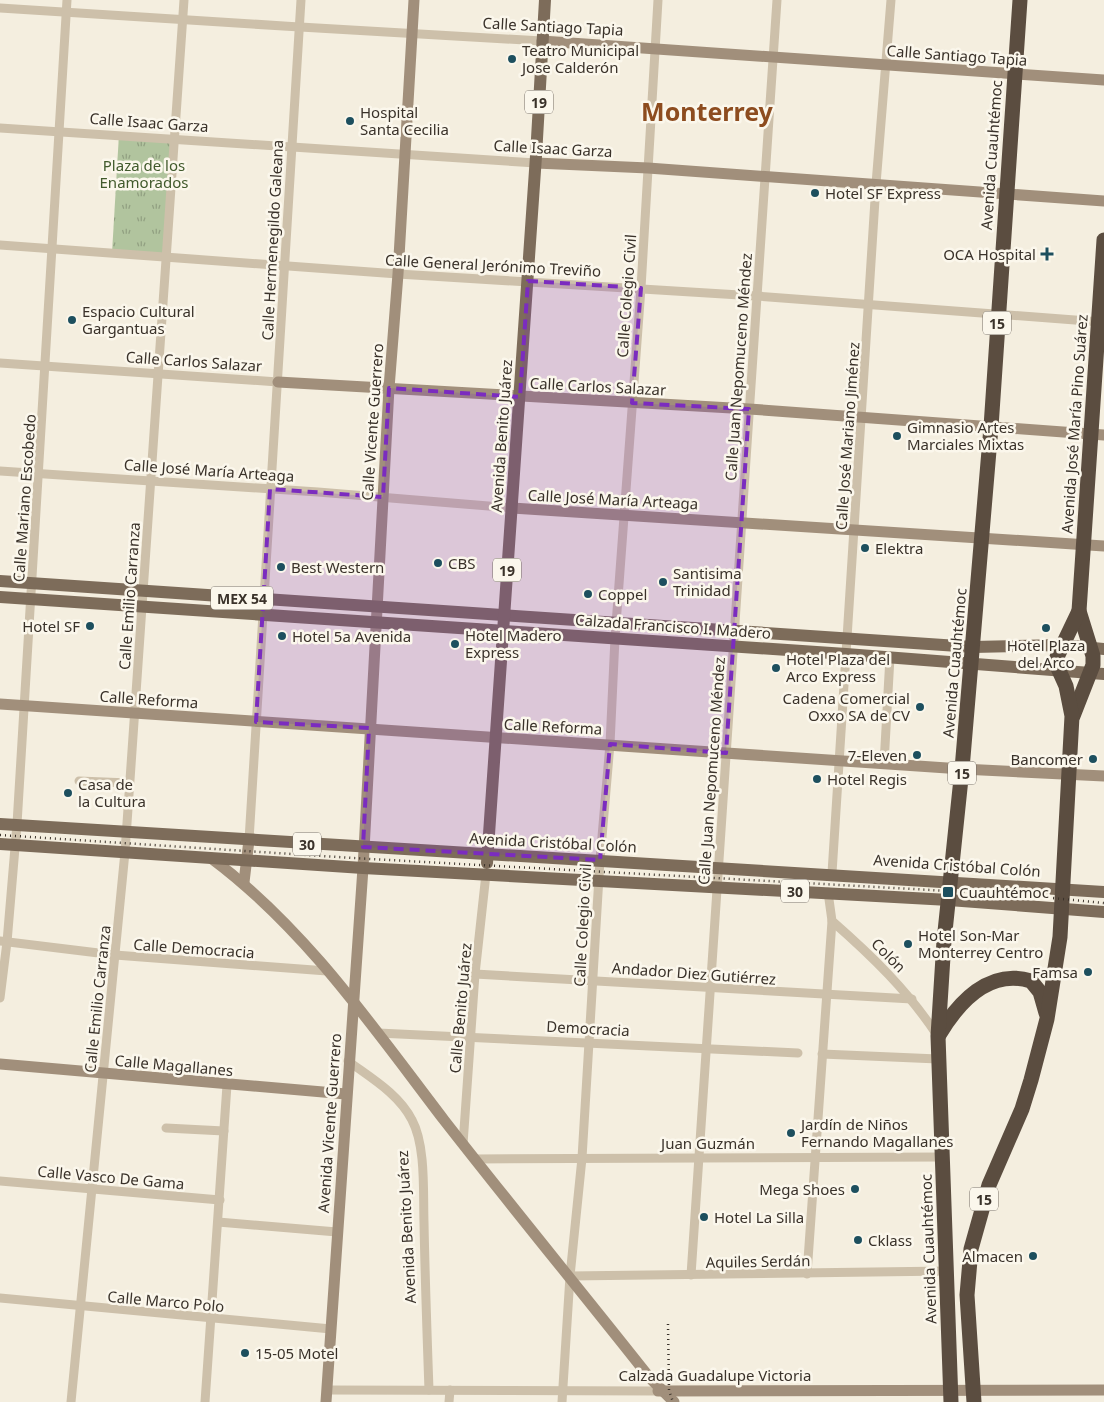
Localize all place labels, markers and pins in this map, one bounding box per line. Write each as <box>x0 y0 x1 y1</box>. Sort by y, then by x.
place label: Teatro Municipal Jose Calderón <box>520 40 639 77</box>
marker: Teatro Municipal Jose Calderón <box>506 53 518 65</box>
place label: Hospital Santa Cecilia <box>360 102 449 139</box>
marker: Hospital Santa Cecilia <box>344 115 356 127</box>
place label: Hotel SF Express <box>825 183 941 203</box>
marker: Hotel SF Express <box>809 187 821 199</box>
place label: OCA Hospital <box>943 244 1036 264</box>
marker: OCA Hospital <box>1040 247 1054 261</box>
place label: Espacio Cultural Gargantuas <box>82 301 195 338</box>
marker: Espacio Cultural Gargantuas <box>66 314 78 326</box>
place label: Gimnasio Artes Marciales Mixtas <box>907 417 1024 454</box>
marker: Gimnasio Artes Marciales Mixtas <box>891 430 903 442</box>
place label: Elektra <box>875 538 923 558</box>
marker: Elektra <box>859 542 871 554</box>
place label: CBS <box>448 553 475 573</box>
place label: Best Western <box>291 557 384 577</box>
marker: CBS <box>432 557 444 569</box>
marker: Best Western <box>275 561 287 573</box>
place label: Santisima Trinidad <box>673 563 742 600</box>
marker: Santisima Trinidad <box>657 576 669 588</box>
place label: Coppel <box>598 584 647 604</box>
marker: Coppel <box>582 588 594 600</box>
place label: Hotel SF <box>22 616 80 636</box>
marker: Hotel SF <box>84 620 96 632</box>
marker: Hotel Plaza del Arco <box>1040 622 1052 634</box>
place label: Hotel Madero Express <box>465 625 562 662</box>
place label: Hotel 5a Avenida <box>292 626 411 646</box>
marker: Hotel 5a Avenida <box>276 630 288 642</box>
place label: Hotel Plaza del Arco <box>1007 635 1085 672</box>
marker: Hotel Madero Express <box>449 638 461 650</box>
place label: Hotel Plaza del Arco Express <box>786 649 890 686</box>
marker: Hotel Plaza del Arco Express <box>770 662 782 674</box>
place label: Cadena Comercial Oxxo SA de CV <box>783 688 910 725</box>
marker: Cadena Comercial Oxxo SA de CV <box>914 701 926 713</box>
place label: 7-Eleven <box>848 745 907 765</box>
marker: 7-Eleven <box>911 749 923 761</box>
place label: Bancomer <box>1011 749 1083 769</box>
marker: Bancomer <box>1087 753 1099 765</box>
place label: Hotel Regis <box>827 769 907 789</box>
marker: Hotel Regis <box>811 773 823 785</box>
place label: Casa de la Cultura <box>78 774 146 811</box>
marker: Casa de la Cultura <box>62 787 74 799</box>
place label: Cuauhtémoc <box>959 882 1049 902</box>
marker: Cuauhtémoc <box>941 885 955 899</box>
place label: Hotel Son-Mar Monterrey Centro <box>918 925 1043 962</box>
marker: Hotel Son-Mar Monterrey Centro <box>902 938 914 950</box>
place label: Famsa <box>1032 962 1078 982</box>
marker: Famsa <box>1082 966 1094 978</box>
place label: Jardín de Niños Fernando Magallanes <box>799 1114 953 1151</box>
marker: Jardín de Niños Fernando Magallanes <box>785 1127 797 1139</box>
place label: Mega Shoes <box>759 1179 845 1199</box>
marker: Mega Shoes <box>849 1183 861 1195</box>
place label: Hotel La Silla <box>714 1207 804 1227</box>
marker: Hotel La Silla <box>698 1211 710 1223</box>
place label: Cklass <box>868 1230 912 1250</box>
marker: Cklass <box>852 1234 864 1246</box>
place label: Almacen <box>962 1246 1023 1266</box>
marker: Almacen <box>1027 1250 1039 1262</box>
place label: 15-05 Motel <box>255 1343 338 1363</box>
marker: 15-05 Motel <box>239 1347 251 1359</box>

